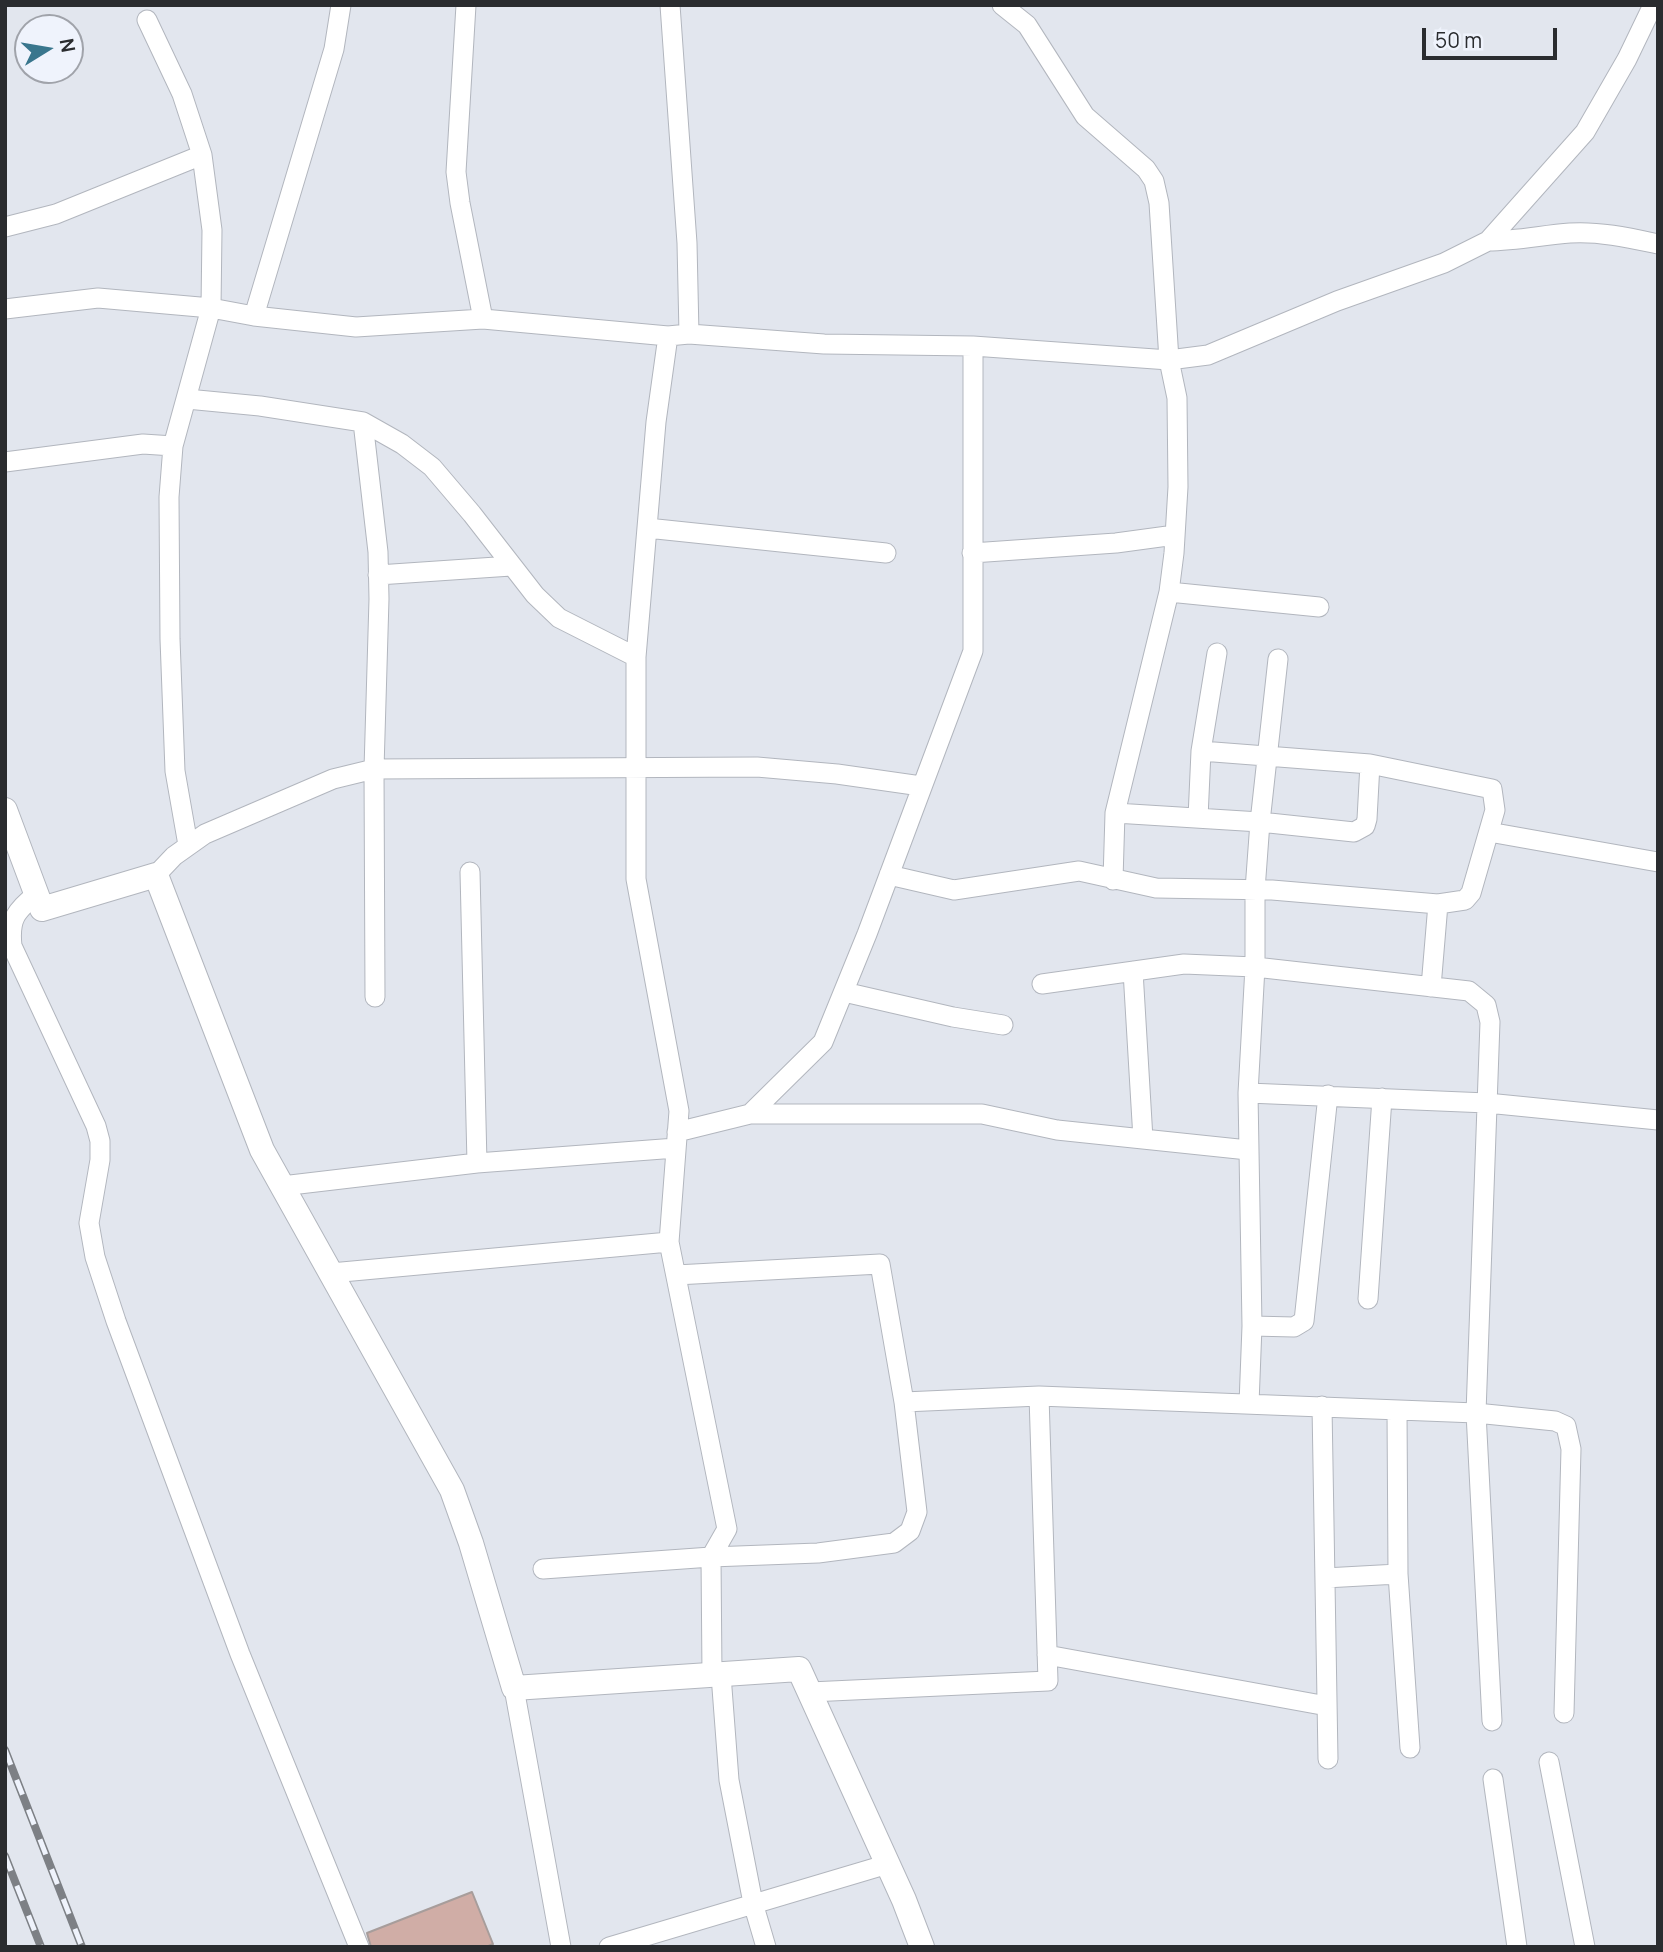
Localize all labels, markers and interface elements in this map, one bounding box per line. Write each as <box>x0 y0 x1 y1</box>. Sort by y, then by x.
north arrow <box>14 14 84 84</box>
scale bar <box>1425 14 1560 58</box>
text: 50 m <box>1435 26 1482 54</box>
text: N <box>54 36 82 55</box>

